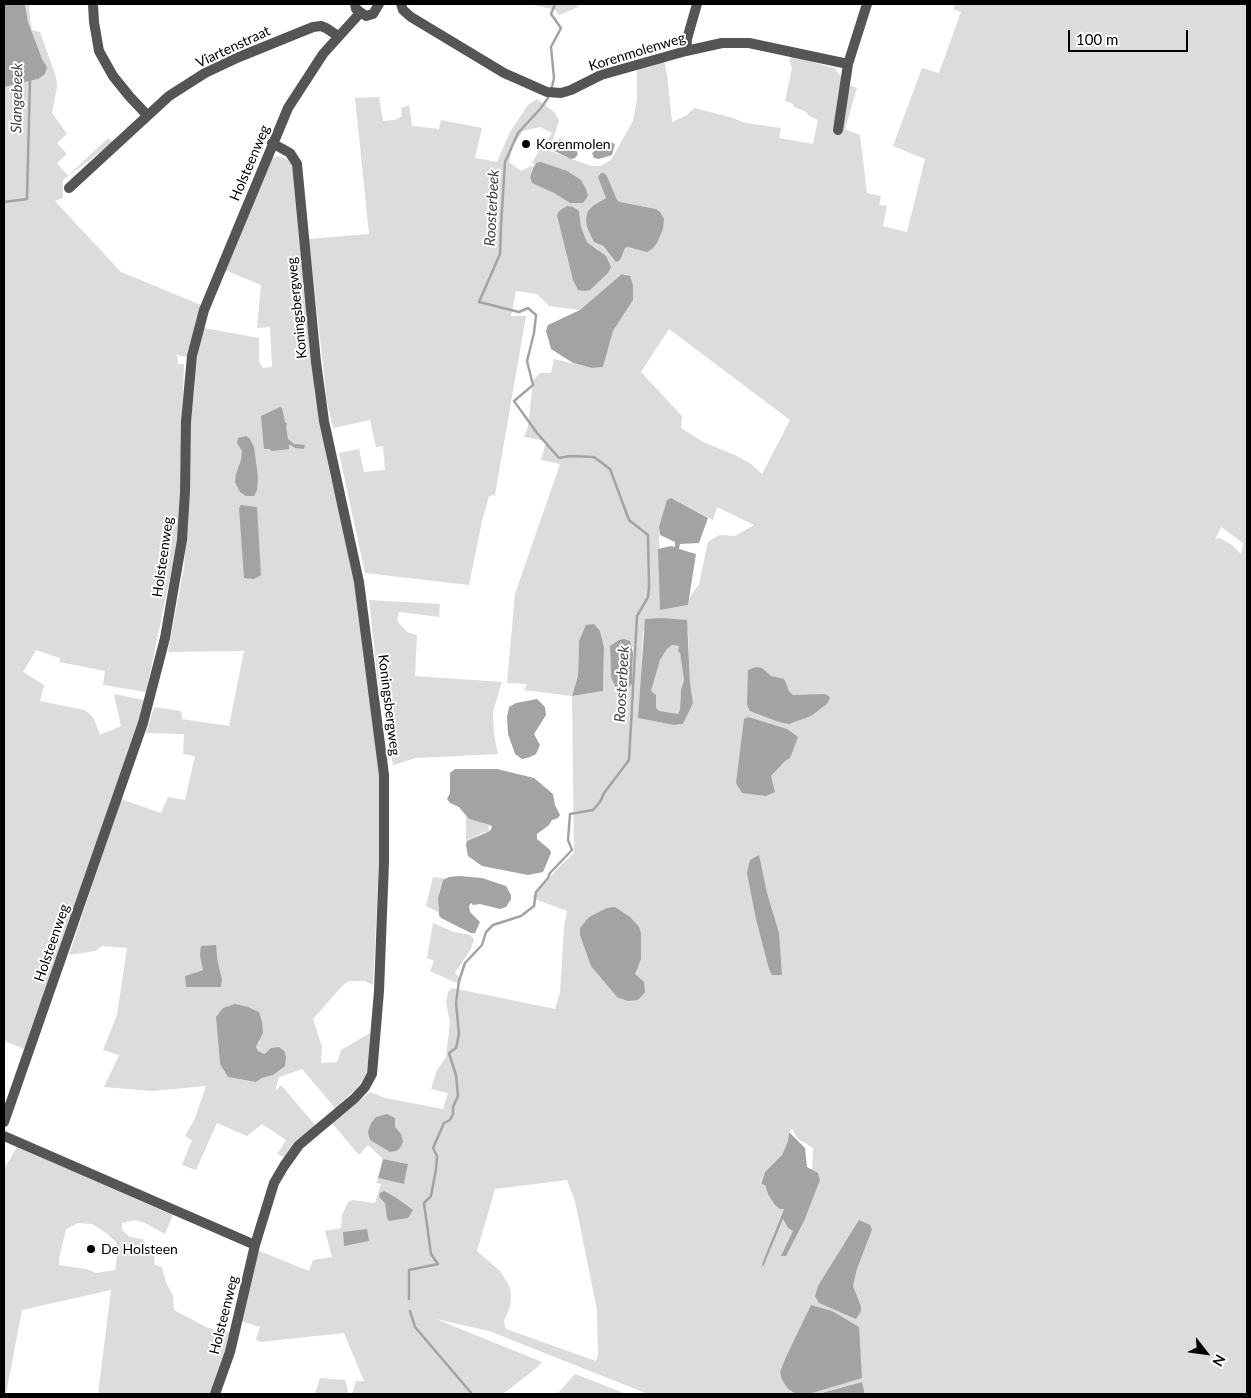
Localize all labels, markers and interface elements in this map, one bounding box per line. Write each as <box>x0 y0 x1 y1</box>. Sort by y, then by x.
scale bar <box>1071 20 1191 52</box>
street label: Viartenstraat <box>193 22 273 72</box>
street label: Korenmolenweg <box>587 29 687 75</box>
text: 100 m <box>1076 30 1118 48</box>
water label: Slangebeek <box>7 63 27 133</box>
street label: Holsteenweg <box>226 122 274 204</box>
place label: Korenmolen <box>536 136 611 152</box>
marker: Korenmolen <box>520 138 532 150</box>
water label: Roosterbeek <box>481 169 503 247</box>
street label: Koningsbergweg <box>283 256 311 360</box>
street label: Holsteenweg <box>149 516 177 598</box>
water label: Roosterbeek <box>611 645 633 723</box>
street label: Koningsbergweg <box>374 653 404 757</box>
street label: Holsteenweg <box>31 902 73 984</box>
place label: De Holsteen <box>101 1241 178 1257</box>
marker: De Holsteen <box>85 1243 97 1255</box>
street label: Holsteenweg <box>206 1274 242 1356</box>
north arrow <box>1181 1328 1231 1378</box>
text: N <box>1209 1352 1229 1370</box>

